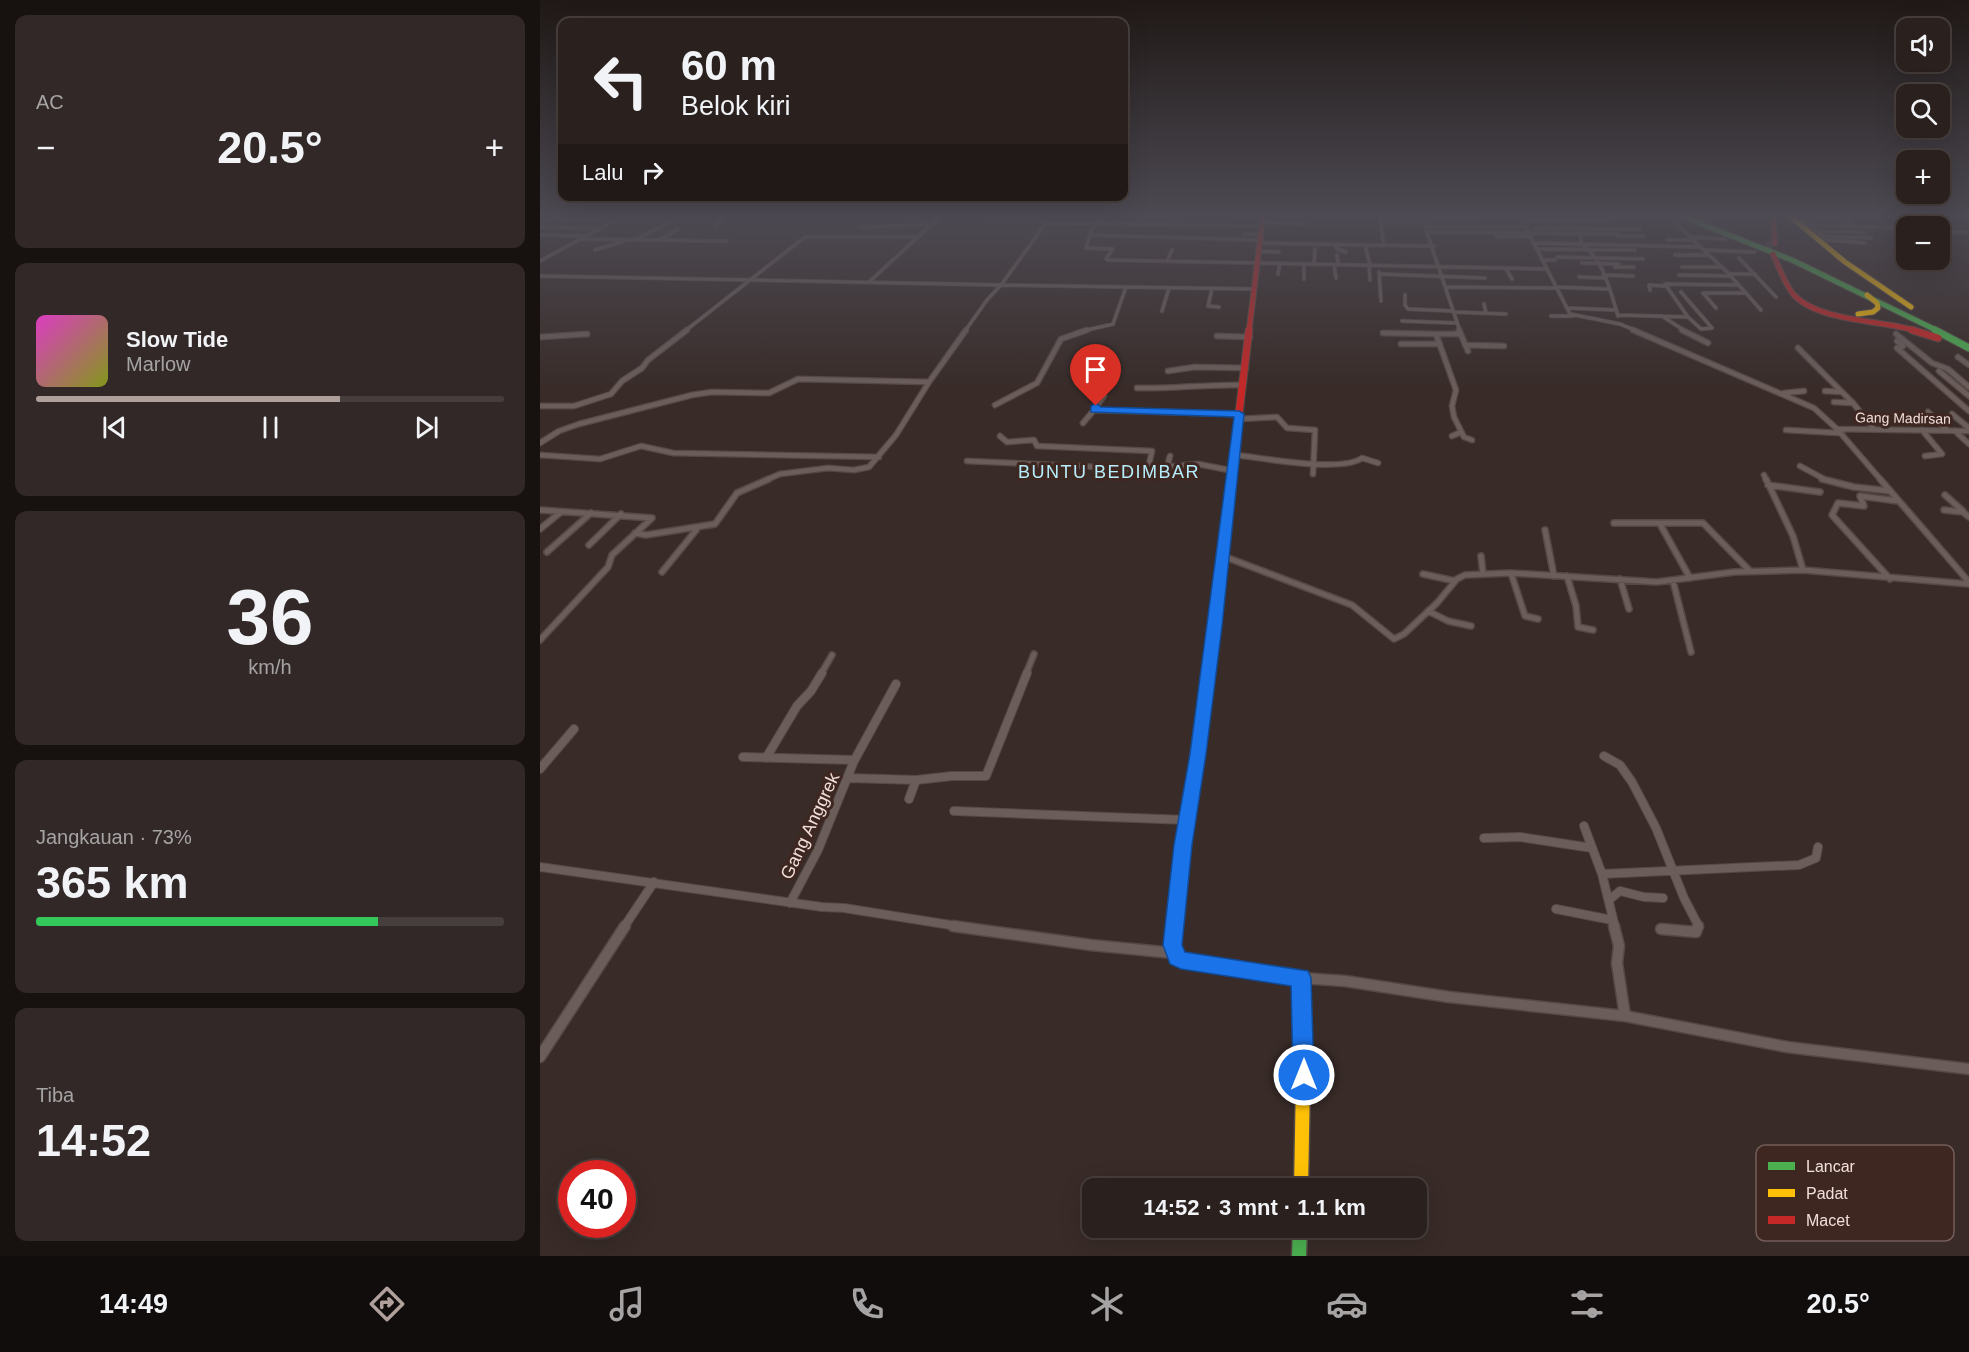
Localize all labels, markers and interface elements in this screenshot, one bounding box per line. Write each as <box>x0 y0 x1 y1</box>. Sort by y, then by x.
map controls <box>1896 18 1950 270</box>
button: sound <box>1896 18 1950 72</box>
icon: left <box>582 42 660 120</box>
text: 60 m <box>681 42 777 89</box>
button: search <box>1896 84 1950 138</box>
text: AC <box>36 91 64 113</box>
text: Belok kiri <box>681 91 791 121</box>
text: 20.5° <box>217 122 323 173</box>
text: − <box>36 129 55 166</box>
text: + <box>485 129 504 166</box>
button: + <box>1896 150 1950 204</box>
icon: right <box>636 156 669 189</box>
text: Lalu <box>582 160 624 185</box>
button: − <box>1896 216 1950 270</box>
text: Slow Tide <box>126 327 228 352</box>
pin <box>1070 344 1121 406</box>
text: Marlow <box>126 353 190 375</box>
icon: arrive <box>1079 353 1112 386</box>
street label: Gang Madirsan <box>1855 409 1951 427</box>
icon: previous <box>98 411 131 444</box>
icon: pause <box>254 411 287 444</box>
icon: next <box>410 411 443 444</box>
district label: BUNTU BEDIMBAR <box>1018 462 1200 482</box>
text: 36 <box>227 573 313 661</box>
text: km/h <box>248 656 292 678</box>
street label: Gang Anggrek <box>777 769 844 882</box>
text: Jangkauan · 73% <box>36 826 192 848</box>
text: 365 km <box>36 857 189 908</box>
position arrow <box>1272 1043 1336 1107</box>
text: Tiba <box>36 1084 74 1106</box>
text: 14:52 <box>36 1115 151 1166</box>
legend <box>1756 1145 1954 1241</box>
text: Lancar <box>1806 1158 1856 1175</box>
speed limit sign: 40 <box>558 1160 636 1238</box>
text: Padat <box>1806 1185 1848 1202</box>
text: 14:52 · 3 mnt · 1.1 km <box>1143 1195 1366 1220</box>
text: Macet <box>1806 1212 1850 1229</box>
icon: directions <box>366 1283 408 1325</box>
icon: music <box>606 1283 648 1325</box>
icon: phone <box>846 1283 888 1325</box>
icon: climate <box>1086 1283 1128 1325</box>
icon: car <box>1326 1283 1368 1325</box>
icon: filters <box>1566 1283 1608 1325</box>
text: 14:49 <box>99 1289 168 1319</box>
text: 20.5° <box>1807 1289 1870 1319</box>

